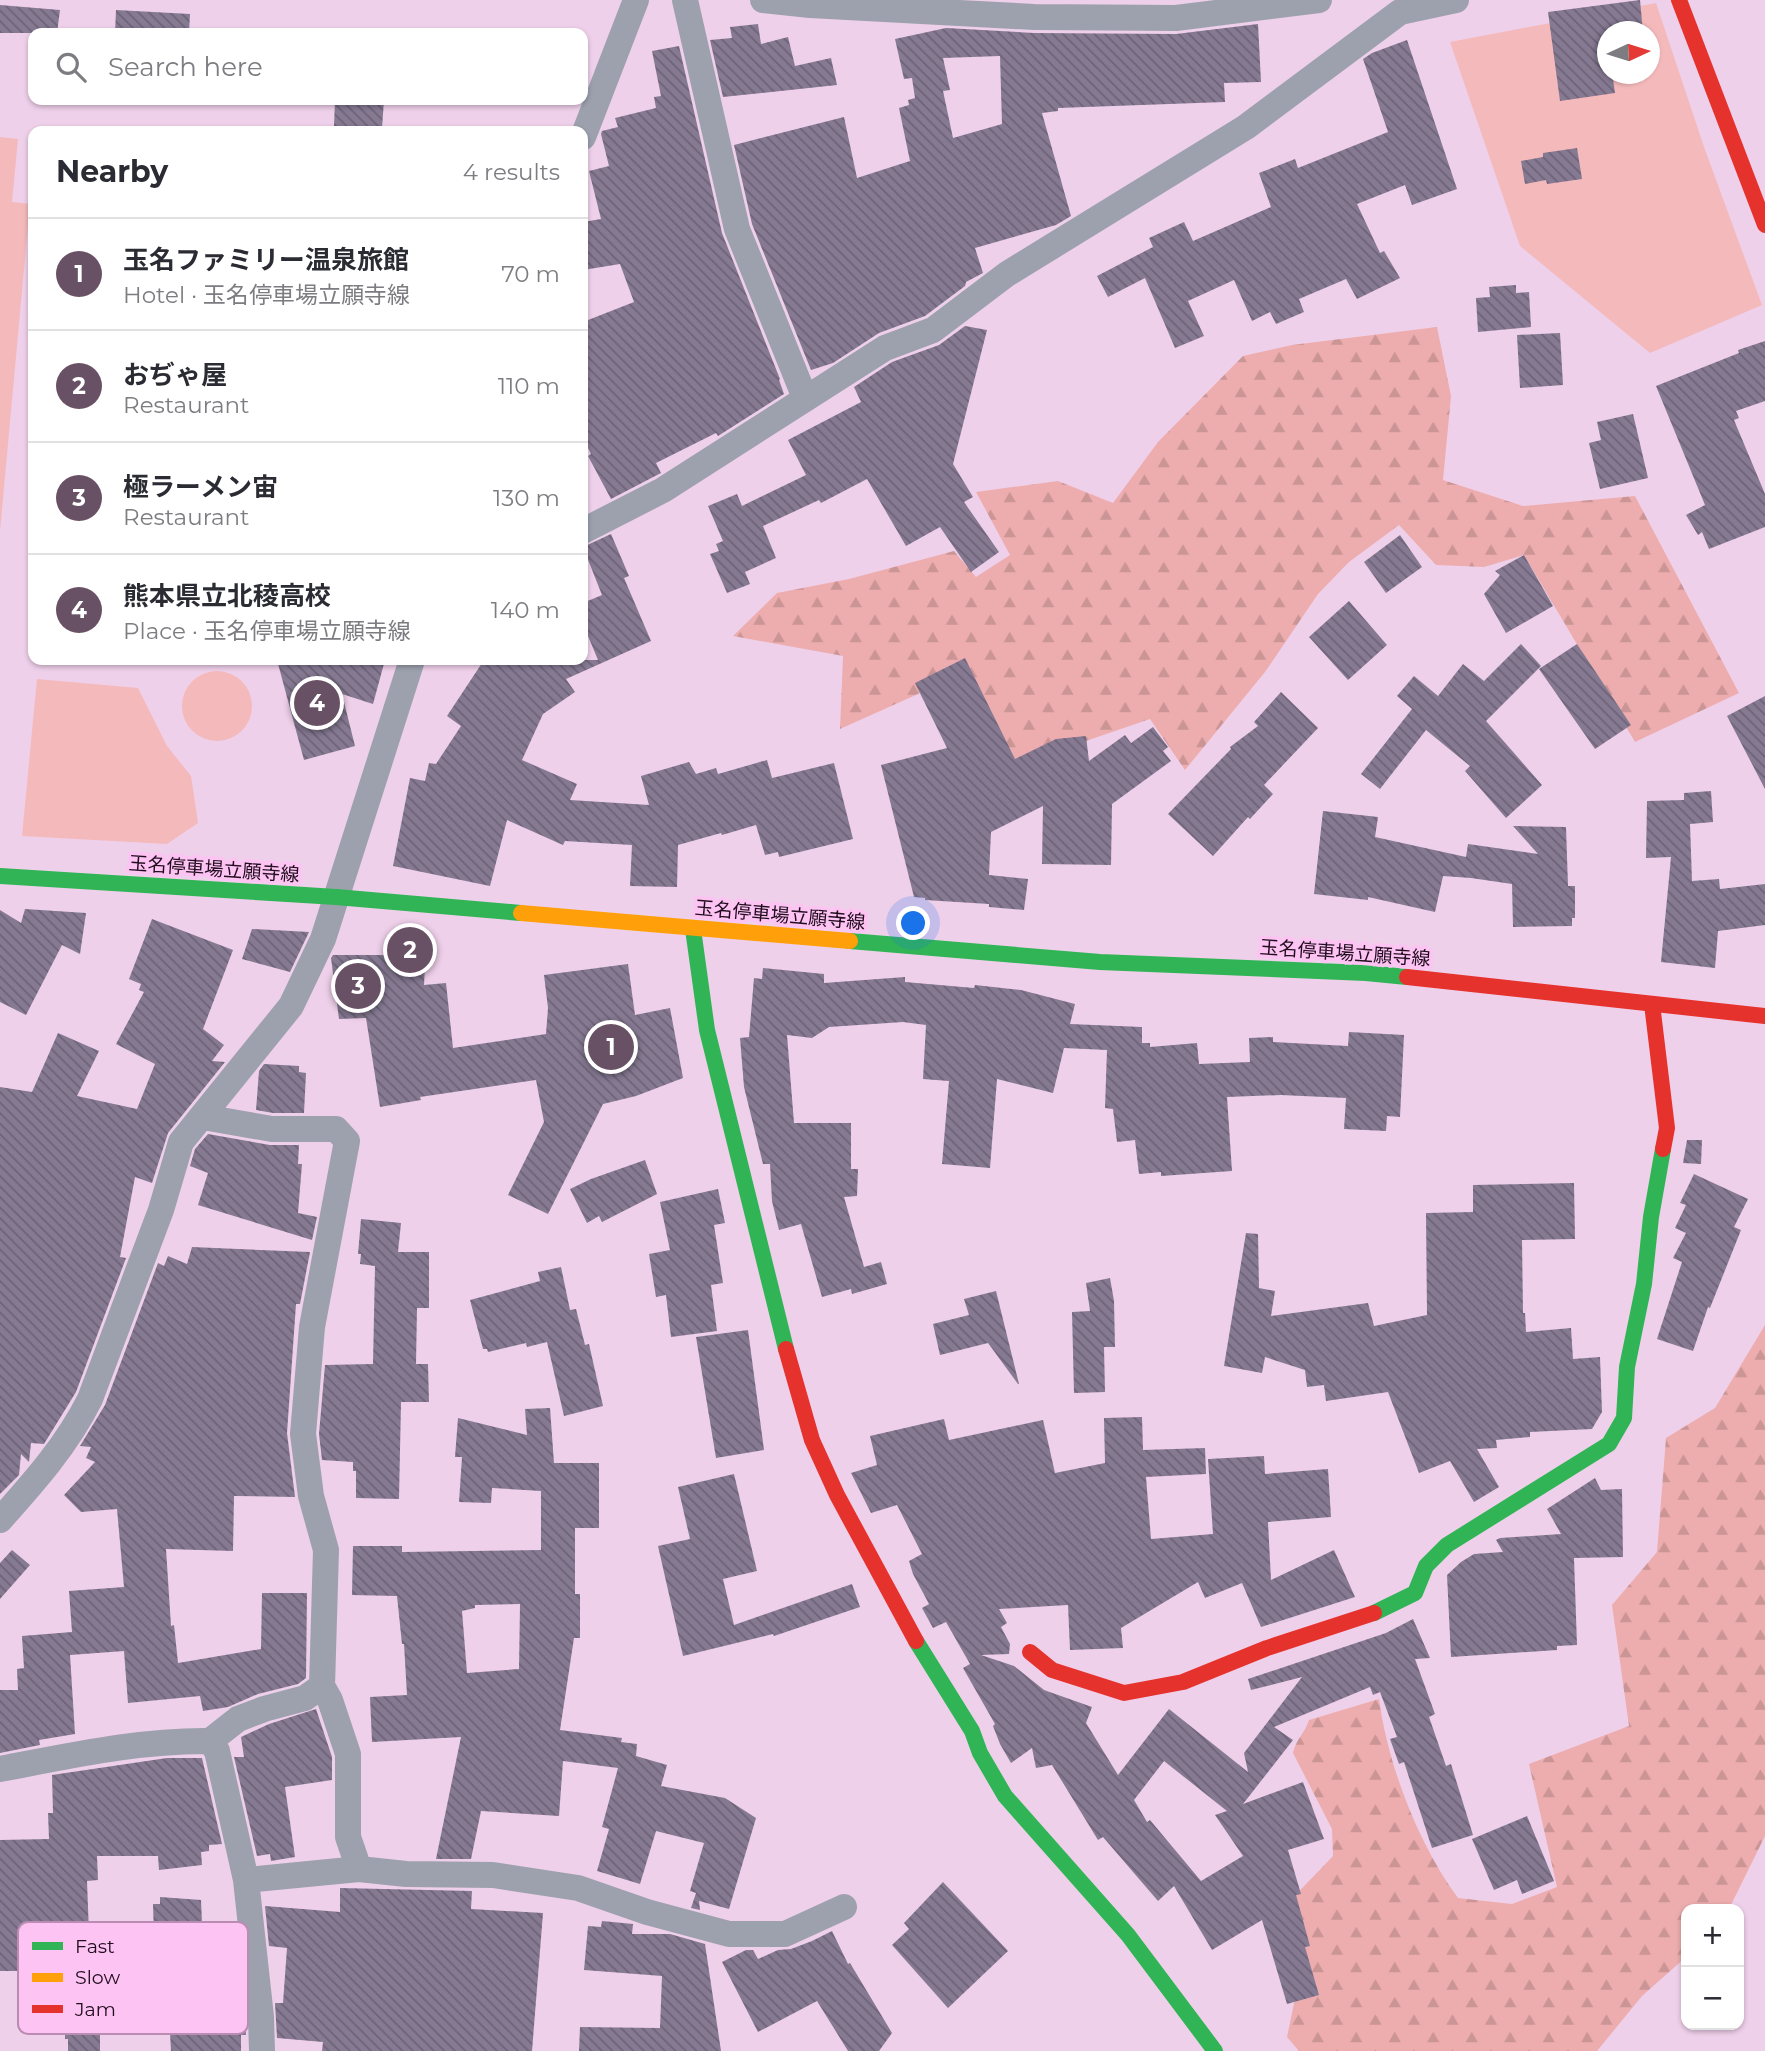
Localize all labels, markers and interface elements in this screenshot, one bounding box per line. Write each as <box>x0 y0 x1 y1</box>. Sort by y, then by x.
north arrow <box>1597 21 1660 84</box>
search box <box>28 28 588 105</box>
icon: search <box>52 48 90 86</box>
text: Search here <box>108 51 263 83</box>
text: Nearby <box>56 153 168 190</box>
text: 4 results <box>463 158 560 186</box>
text: 玉名ファミリー温泉旅館 <box>123 244 409 276</box>
text: 1 <box>74 260 84 288</box>
text: 70 m <box>501 260 560 288</box>
text: Hotel · 玉名停車場立願寺線 <box>123 281 410 309</box>
text: おぢゃ屋 <box>123 359 227 391</box>
text: 2 <box>72 372 86 400</box>
text: 110 m <box>498 372 560 400</box>
text: Restaurant <box>123 391 249 419</box>
text: 極ラーメン宙 <box>123 471 278 503</box>
text: 3 <box>72 484 86 512</box>
text: 130 m <box>493 484 560 512</box>
text: Restaurant <box>123 503 249 531</box>
text: 熊本県立北稜高校 <box>123 580 331 612</box>
text: 4 <box>71 596 87 624</box>
text: 140 m <box>491 596 560 624</box>
text: Place · 玉名停車場立願寺線 <box>123 617 411 645</box>
pin: 4 <box>294 677 340 729</box>
street label: 玉名停車場立願寺線 <box>128 852 300 886</box>
street label: 玉名停車場立願寺線 <box>694 896 866 934</box>
your location <box>896 906 930 940</box>
pin: 2 <box>387 924 433 976</box>
street label: 玉名停車場立願寺線 <box>1259 936 1431 970</box>
pin: 3 <box>335 960 381 1012</box>
pin: 1 <box>588 1021 634 1073</box>
map controls <box>1681 1904 1744 2030</box>
button: + <box>1681 1904 1744 1967</box>
legend <box>18 1922 248 2034</box>
text: Fast <box>75 1935 115 1958</box>
text: Slow <box>75 1966 120 1989</box>
button: − <box>1681 1967 1744 2030</box>
text: Jam <box>74 1998 116 2021</box>

